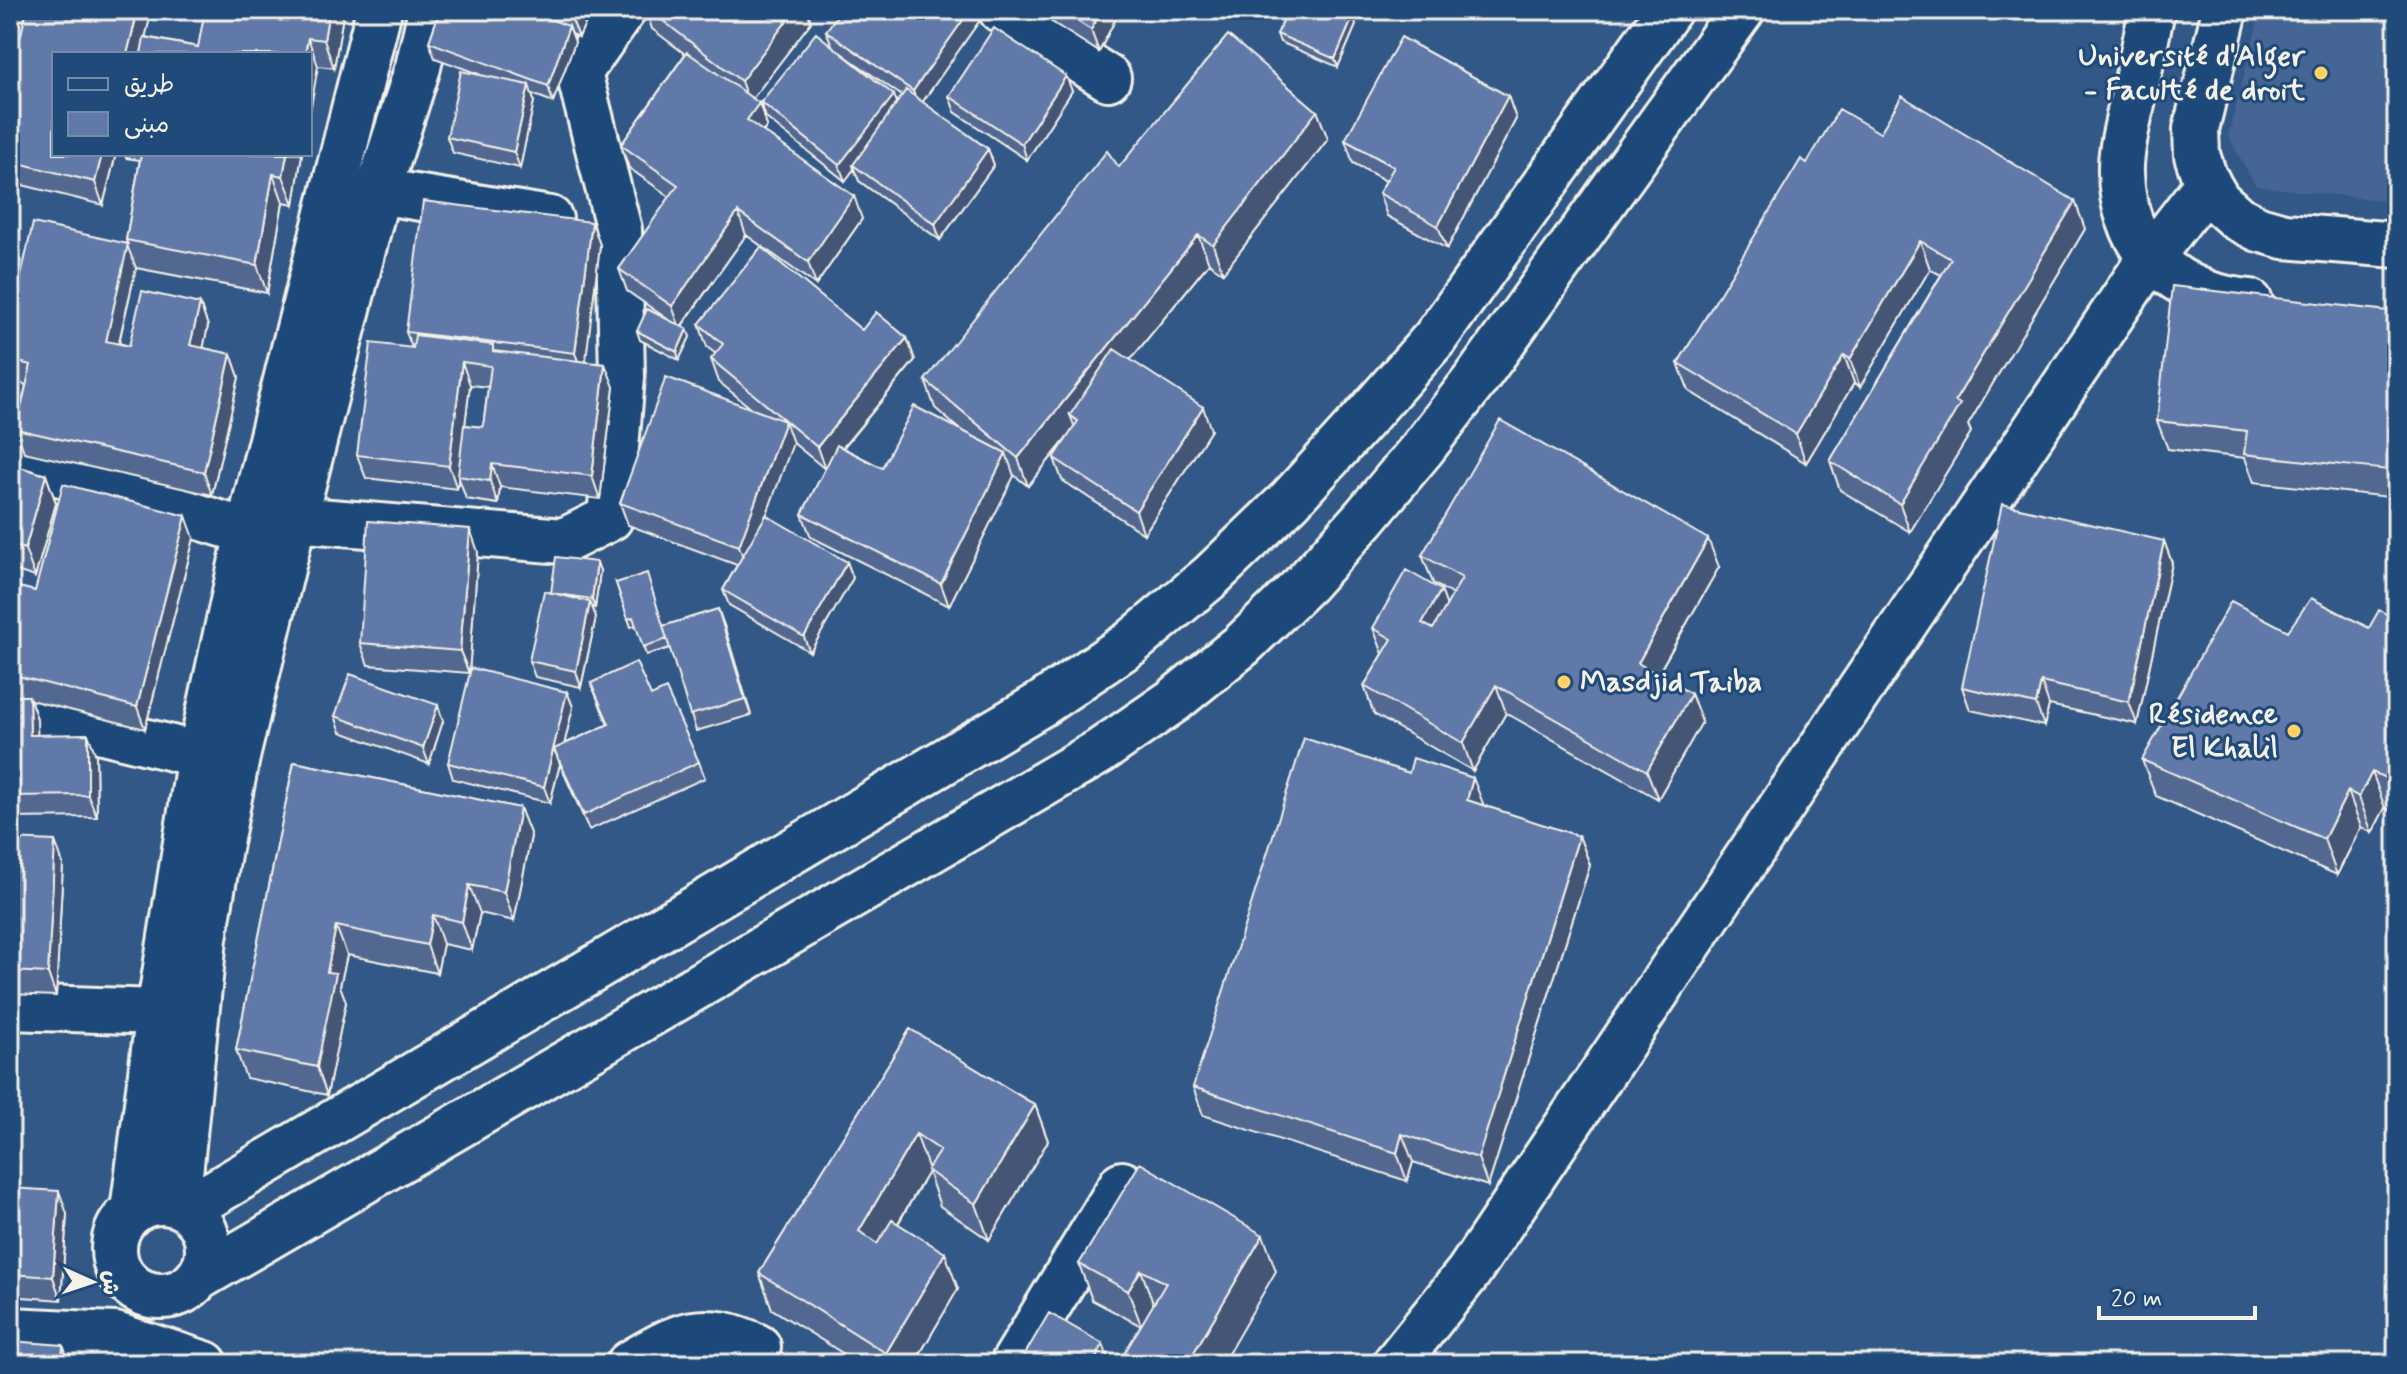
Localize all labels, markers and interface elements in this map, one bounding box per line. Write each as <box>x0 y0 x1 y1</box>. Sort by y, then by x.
place label: Université d'Alger - Faculté de droit <box>2078 37 2306 110</box>
legend <box>52 52 312 156</box>
marker: Université d'Alger - Faculté de droit <box>2312 64 2330 82</box>
text: طريق <box>124 70 174 101</box>
text: مبنى <box>124 110 169 141</box>
place label: Masdjid Taiba <box>1580 663 1762 702</box>
marker: Masdjid Taiba <box>1555 673 1573 691</box>
place label: Résidence El Khalil <box>2149 695 2278 768</box>
marker: Résidence El Khalil <box>2285 722 2303 740</box>
north arrow <box>52 1242 132 1322</box>
text: ش <box>95 1270 125 1296</box>
scale bar <box>2099 1270 2255 1320</box>
text: 20 m <box>2111 1284 2162 1315</box>

